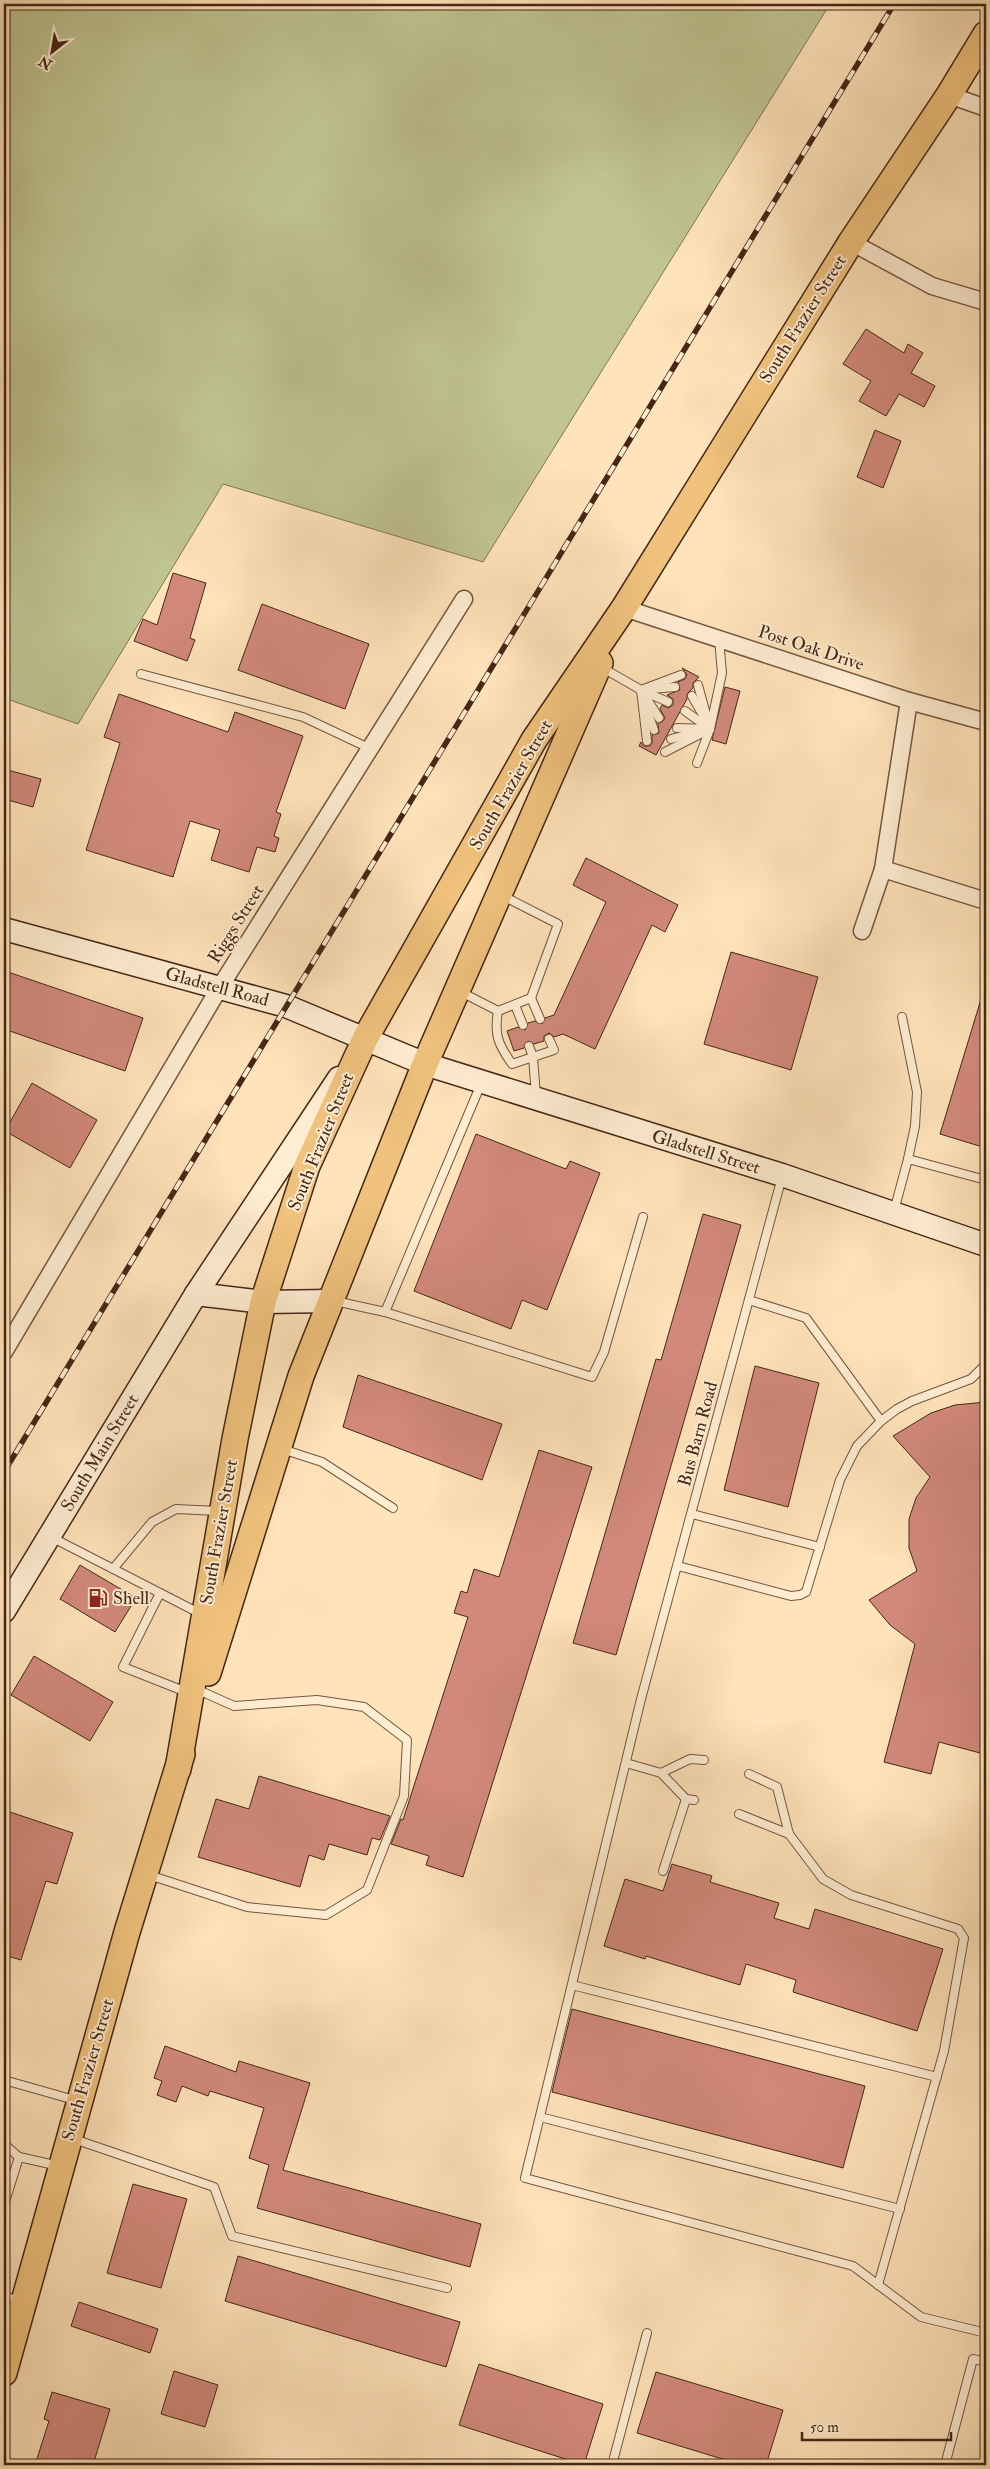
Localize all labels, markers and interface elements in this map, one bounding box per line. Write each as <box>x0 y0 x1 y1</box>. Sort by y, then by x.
north arrow <box>28 28 78 78</box>
text: N <box>35 52 56 74</box>
street label: South Frazier Street <box>754 251 852 387</box>
street label: Post Oak Drive <box>755 620 867 676</box>
street label: South Frazier Street <box>464 716 558 854</box>
street label: Riggs Street <box>203 880 269 968</box>
street label: Gladstell Road <box>163 962 271 1012</box>
street label: South Frazier Street <box>283 1070 359 1214</box>
street label: Gladstell Street <box>649 1125 763 1179</box>
street label: Bus Barn Road <box>673 1379 723 1489</box>
street label: South Main Street <box>56 1390 144 1516</box>
street label: South Frazier Street <box>195 1458 243 1606</box>
fuel station icon: Shell <box>87 1587 109 1609</box>
place label: Shell <box>113 1587 150 1610</box>
street label: South Frazier Street <box>57 1996 119 2144</box>
scale bar <box>802 2409 951 2441</box>
text: 50 m <box>810 2418 839 2437</box>

